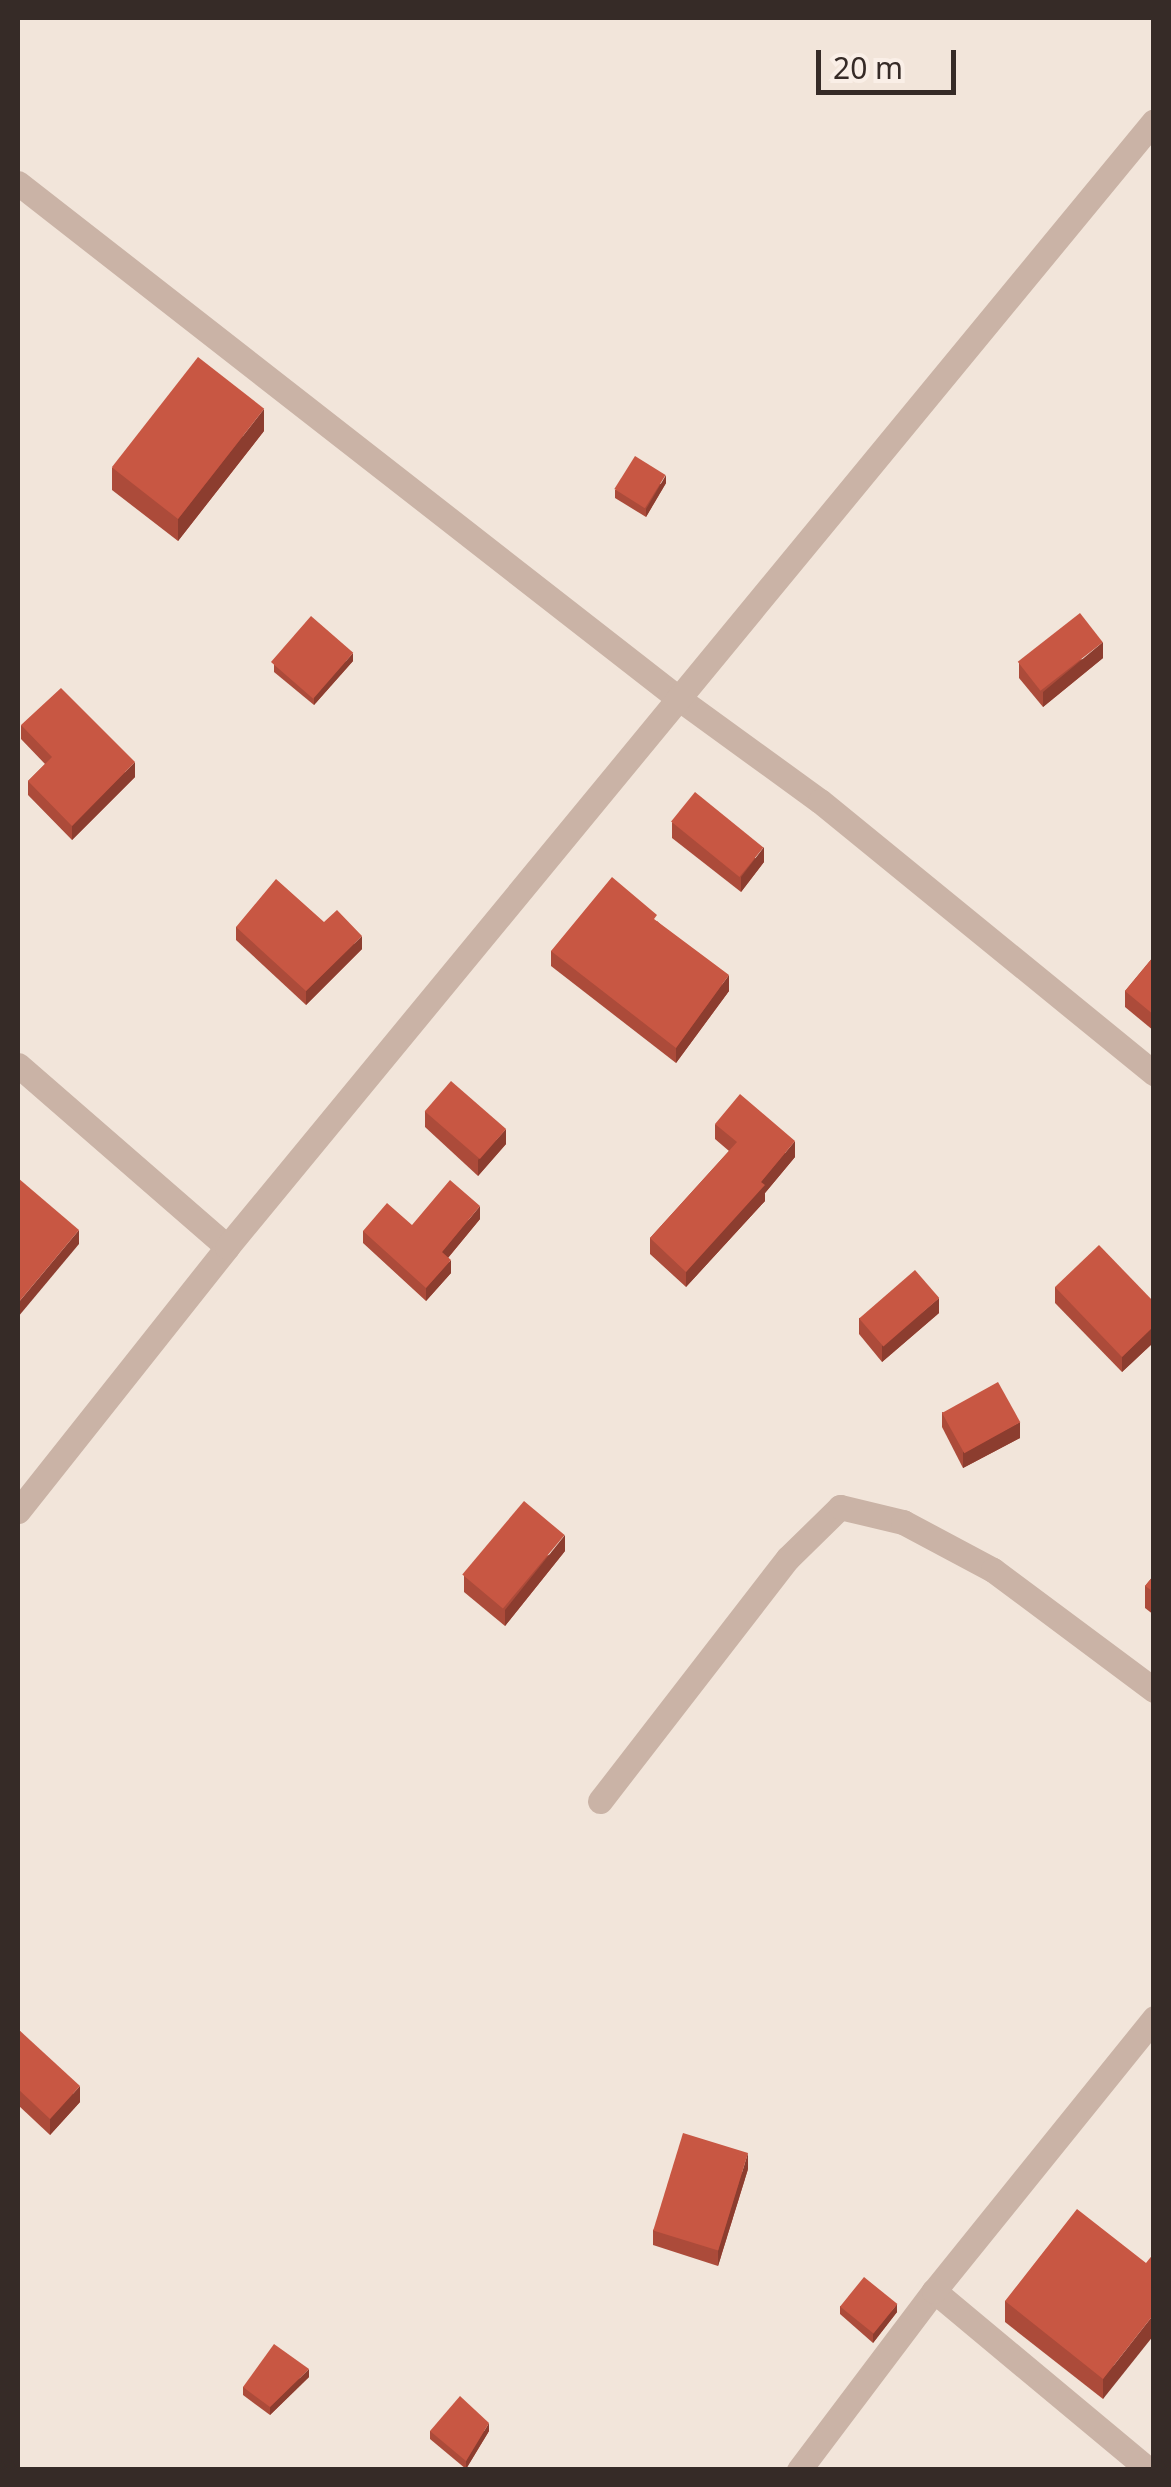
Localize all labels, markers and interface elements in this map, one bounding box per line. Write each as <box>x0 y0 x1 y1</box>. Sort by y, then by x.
scale bar <box>821 30 961 92</box>
text: 20 m <box>833 47 903 88</box>

